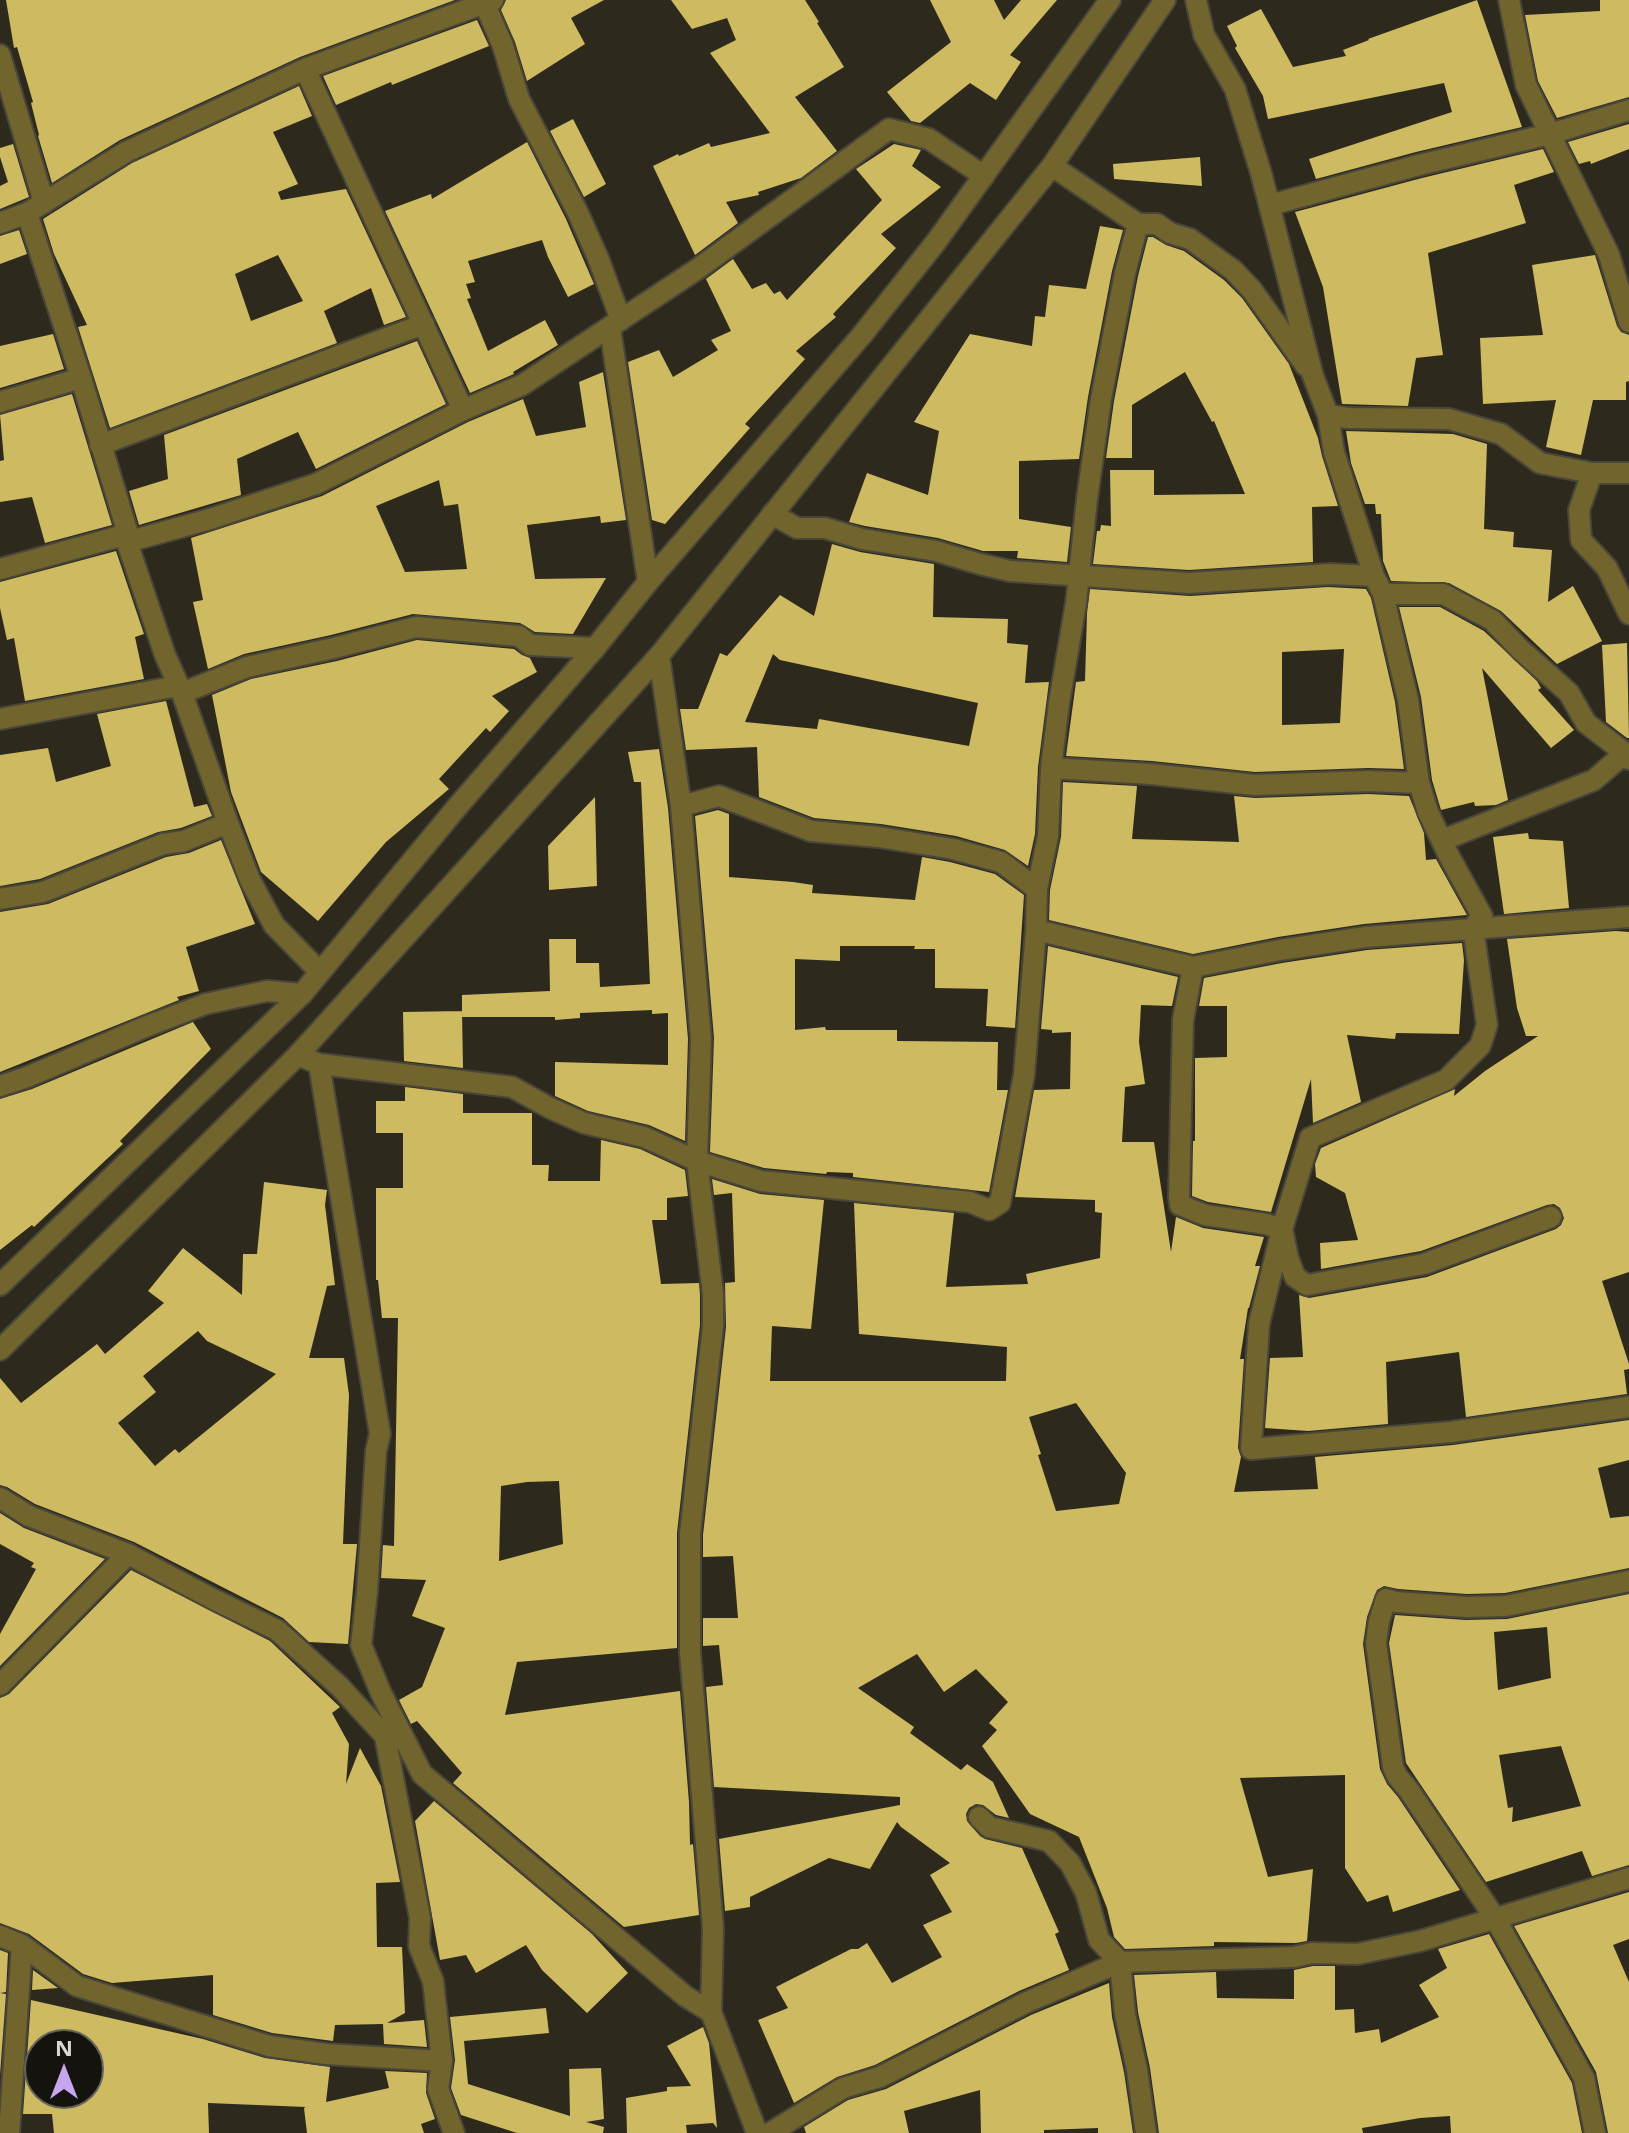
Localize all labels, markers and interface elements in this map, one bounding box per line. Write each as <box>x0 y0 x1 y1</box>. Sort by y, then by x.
north arrow <box>24 2029 104 2109</box>
text: N <box>55 2032 73 2062</box>

